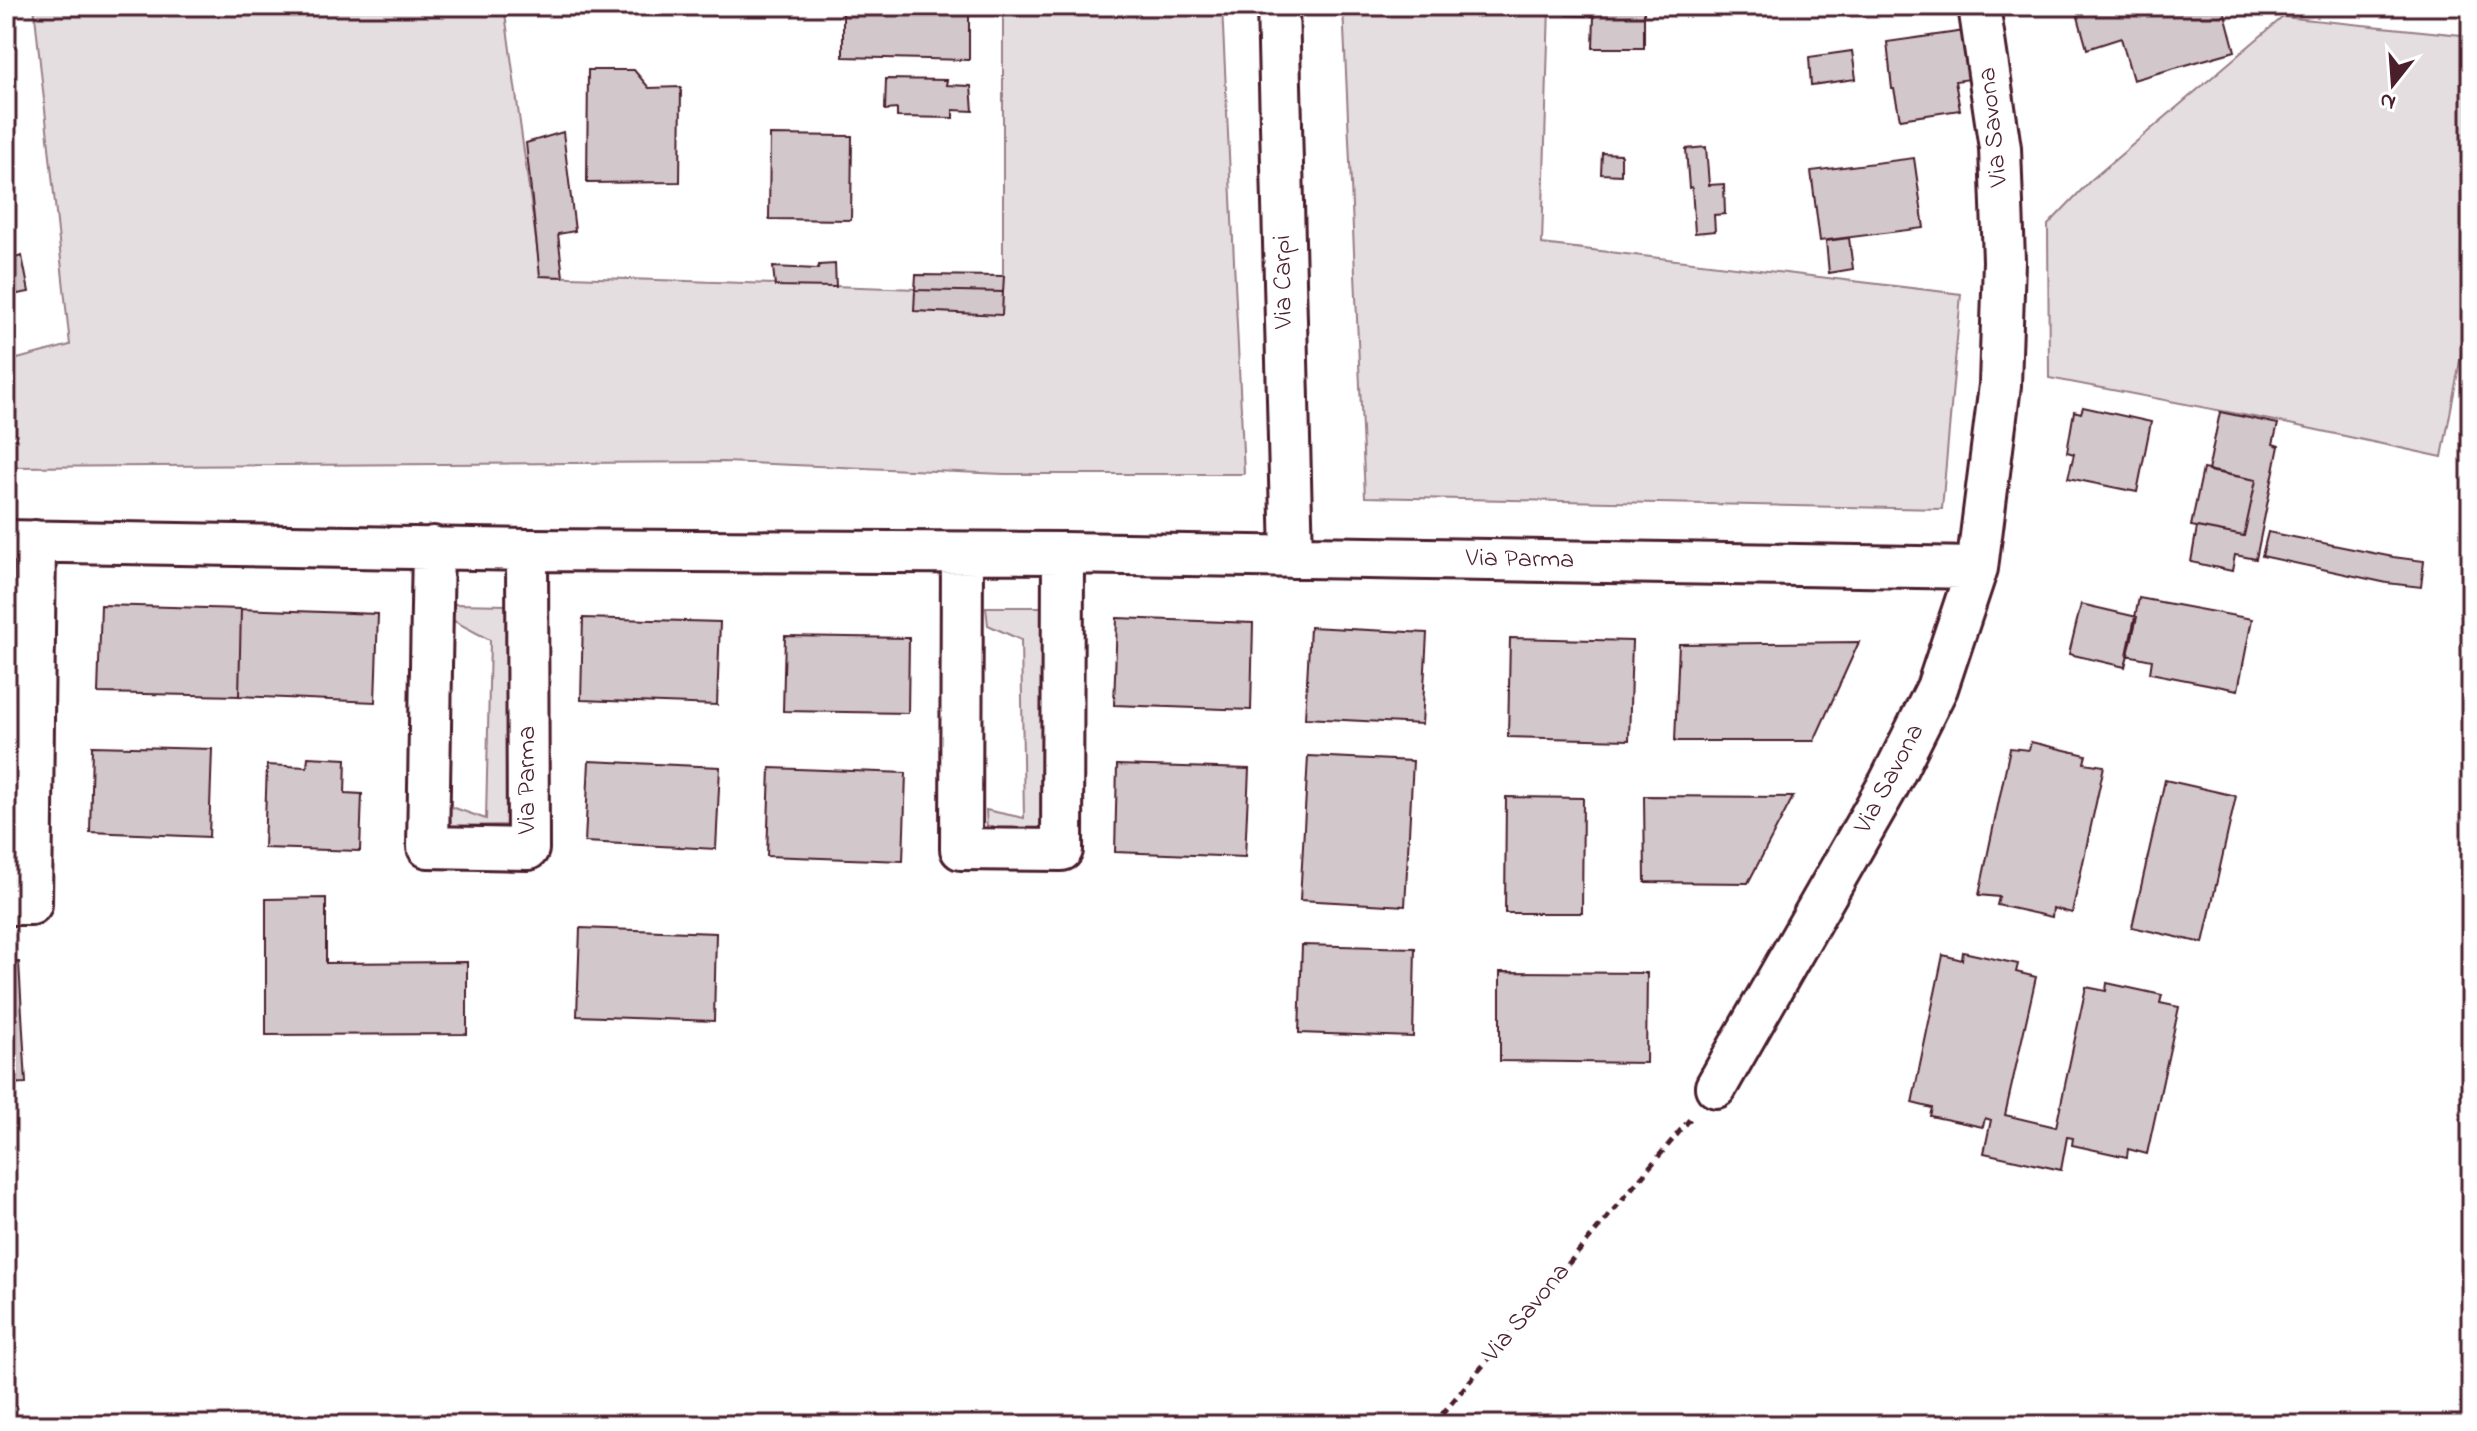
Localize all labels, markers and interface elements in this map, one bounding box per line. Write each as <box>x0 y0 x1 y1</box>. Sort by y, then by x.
north arrow <box>2353 44 2433 124</box>
street label: Via Savona <box>1969 65 2019 190</box>
text: N <box>2376 83 2400 118</box>
street label: Via Carpi <box>1264 235 1304 330</box>
street label: Via Parma <box>1464 540 1575 580</box>
street label: Via Savona <box>1845 717 1935 842</box>
street label: Via Parma <box>509 726 547 835</box>
street label: Via Savona <box>1473 1255 1580 1372</box>

